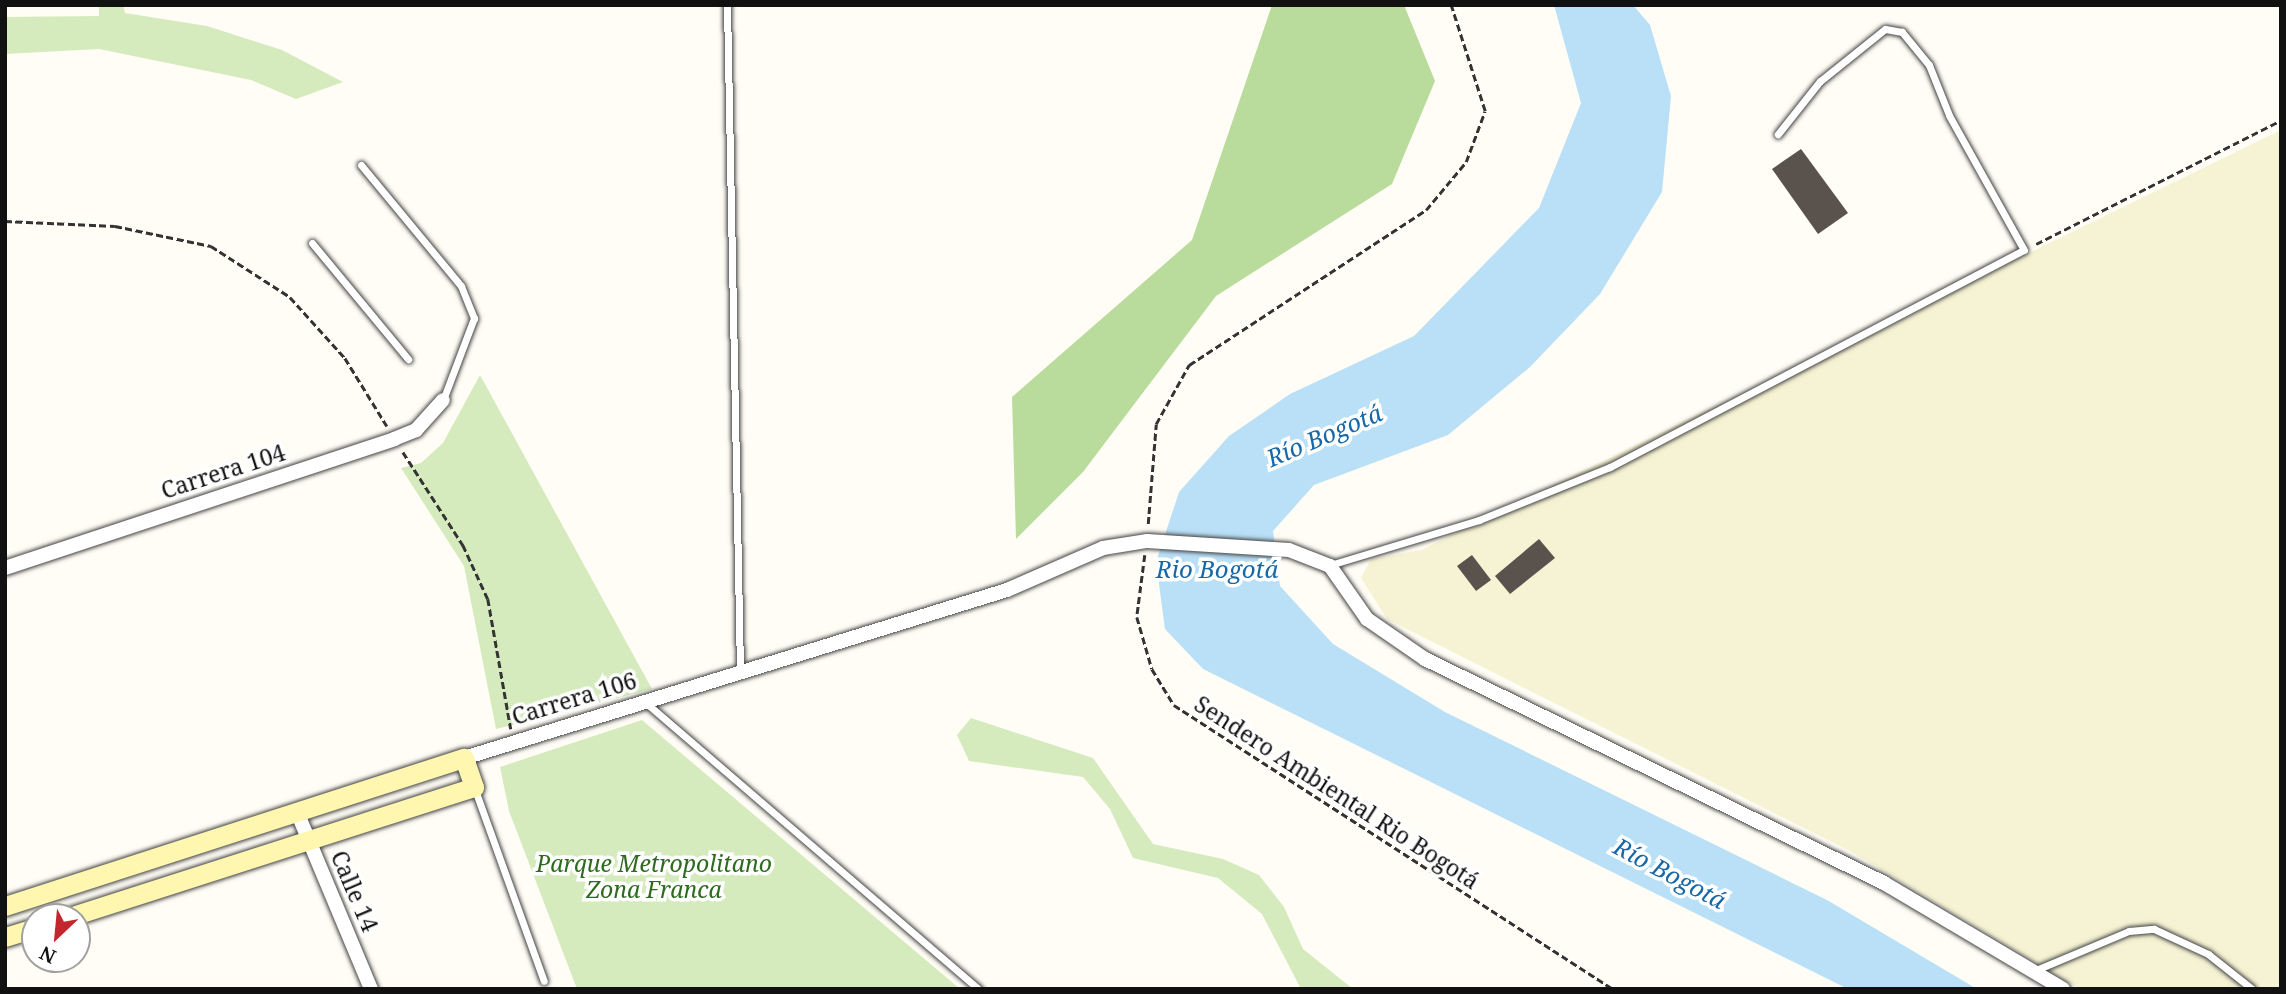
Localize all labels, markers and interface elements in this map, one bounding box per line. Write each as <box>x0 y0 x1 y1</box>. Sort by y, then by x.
water label: Río Bogotá <box>1262 398 1386 472</box>
street label: Carrera 104 <box>157 438 289 504</box>
water label: Rio Bogotá <box>1156 555 1278 583</box>
street label: Carrera 106 <box>508 666 640 730</box>
street label: Sendero Ambiental Rio Bogotá <box>1190 690 1484 894</box>
water label: Río Bogotá <box>1609 832 1731 914</box>
street label: Calle 14 <box>326 846 384 936</box>
park label: Parque Metropolitano Zona Franca <box>536 849 772 903</box>
north arrow <box>21 903 91 973</box>
text: N <box>35 940 60 970</box>

